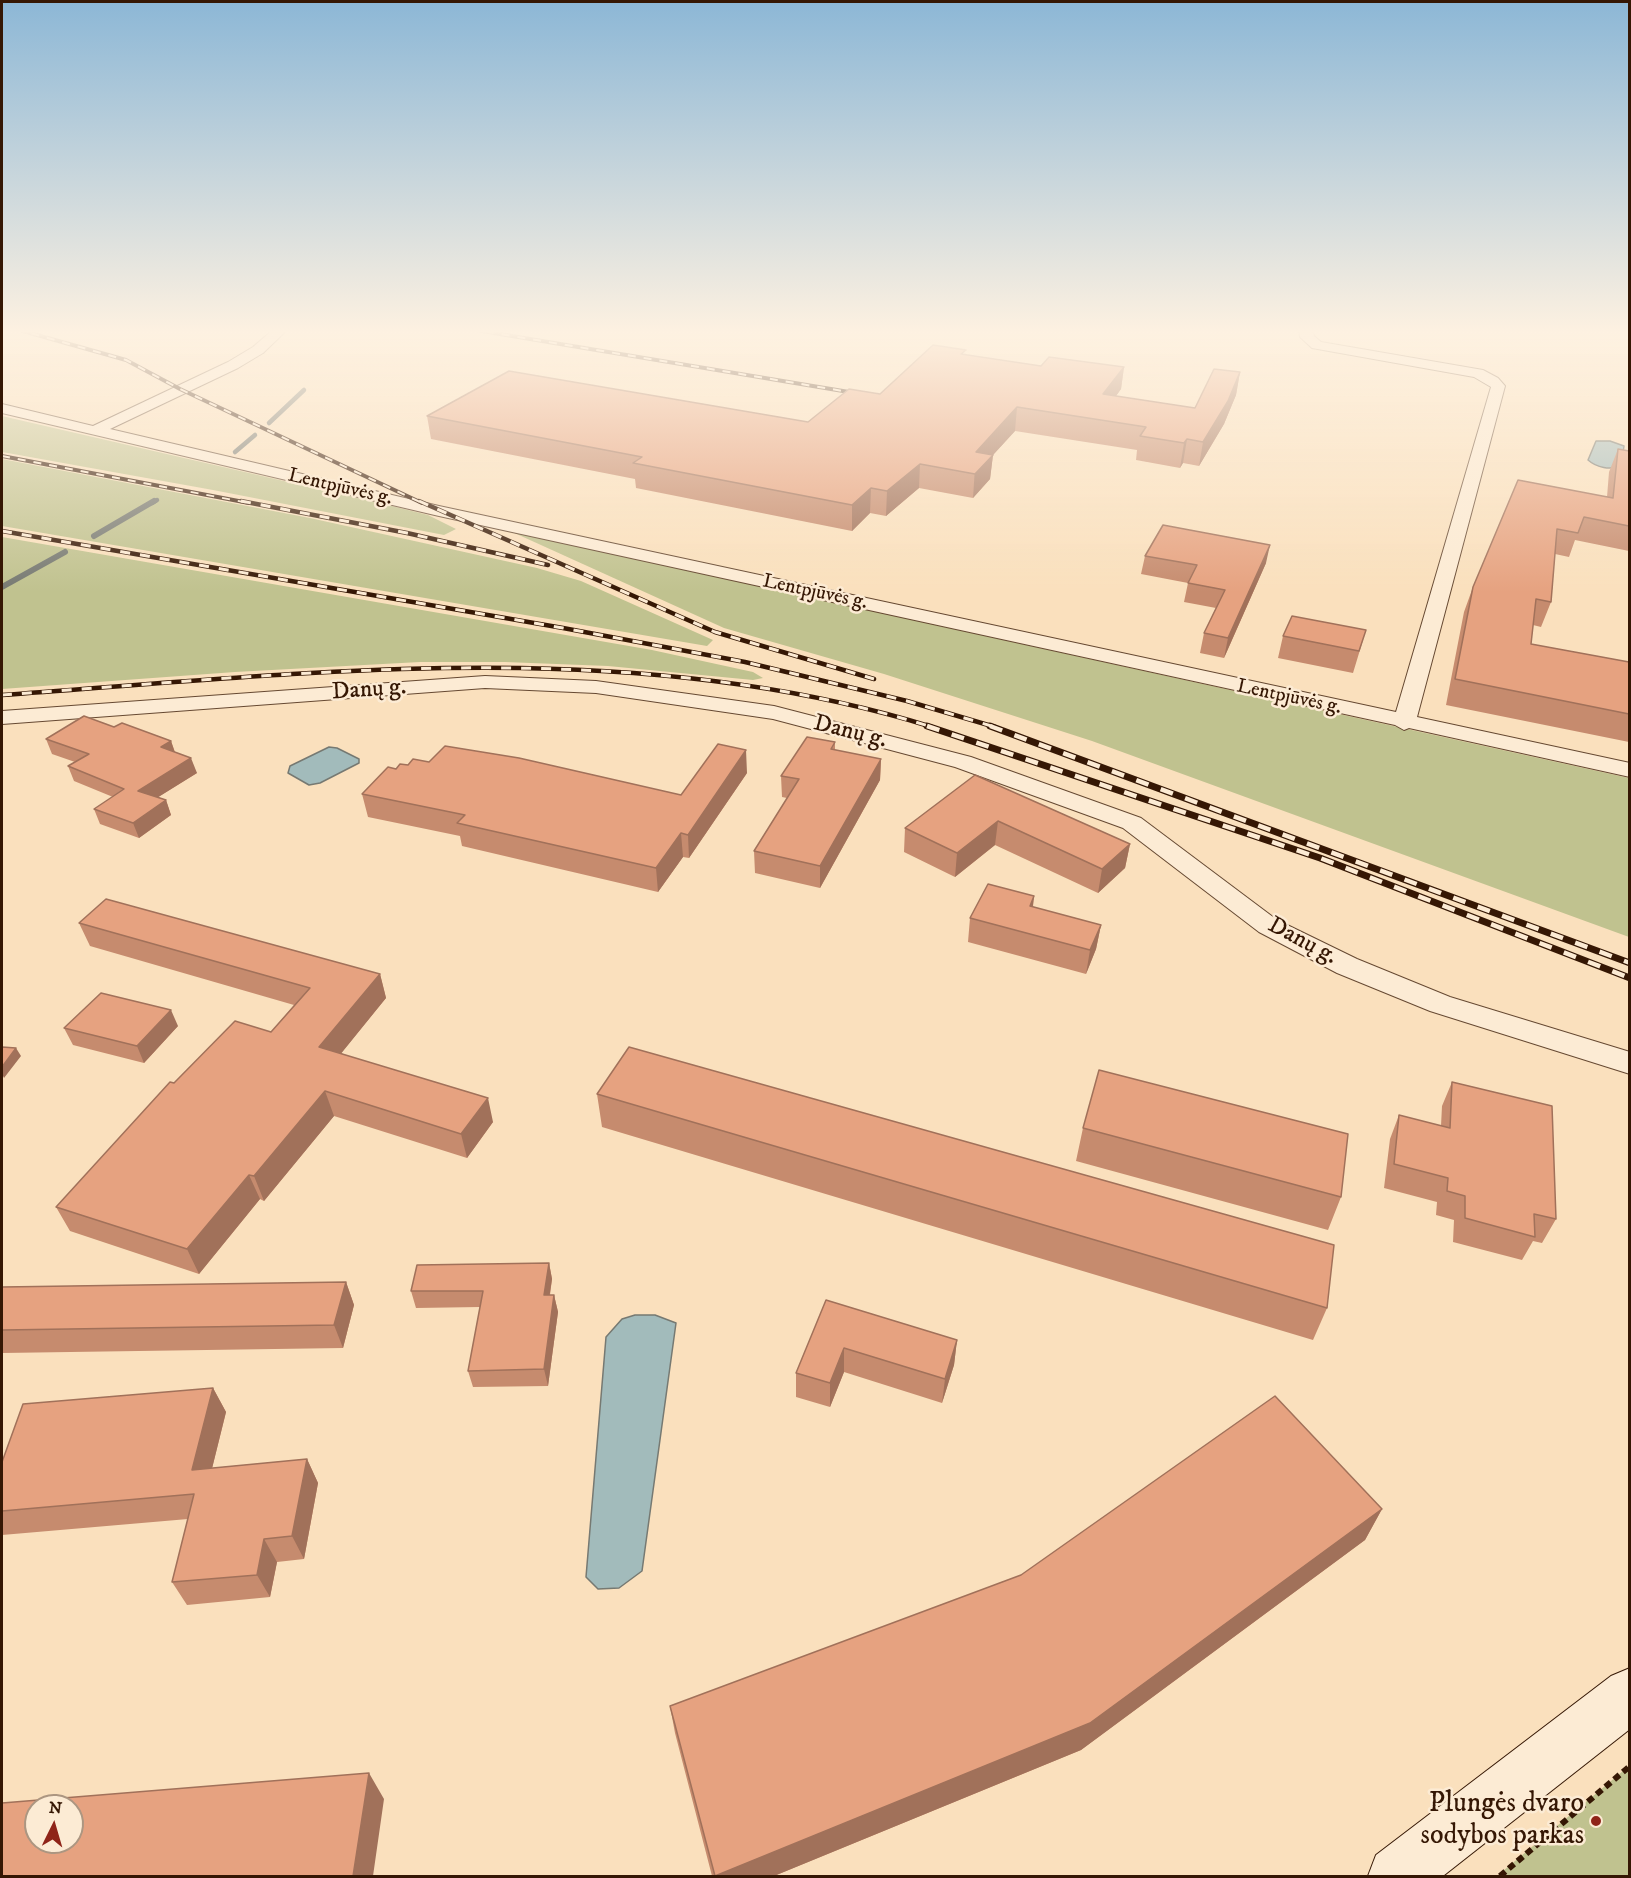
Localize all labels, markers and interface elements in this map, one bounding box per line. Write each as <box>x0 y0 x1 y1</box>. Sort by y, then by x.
street label: Lentpjūvės g. <box>285 464 395 512</box>
street label: Lentpjūvės g. <box>760 570 870 616</box>
street label: Danų g. <box>331 674 407 708</box>
street label: Lentpjūvės g. <box>1234 675 1344 721</box>
street label: Danų g. <box>810 710 890 756</box>
street label: Danų g. <box>1262 912 1342 972</box>
place label: Plungės dvaro sodybos parkas <box>1421 1788 1584 1854</box>
north arrow <box>24 1794 84 1854</box>
text: N <box>48 1798 63 1819</box>
marker: Plungės dvaro sodybos parkas <box>1589 1814 1603 1828</box>

